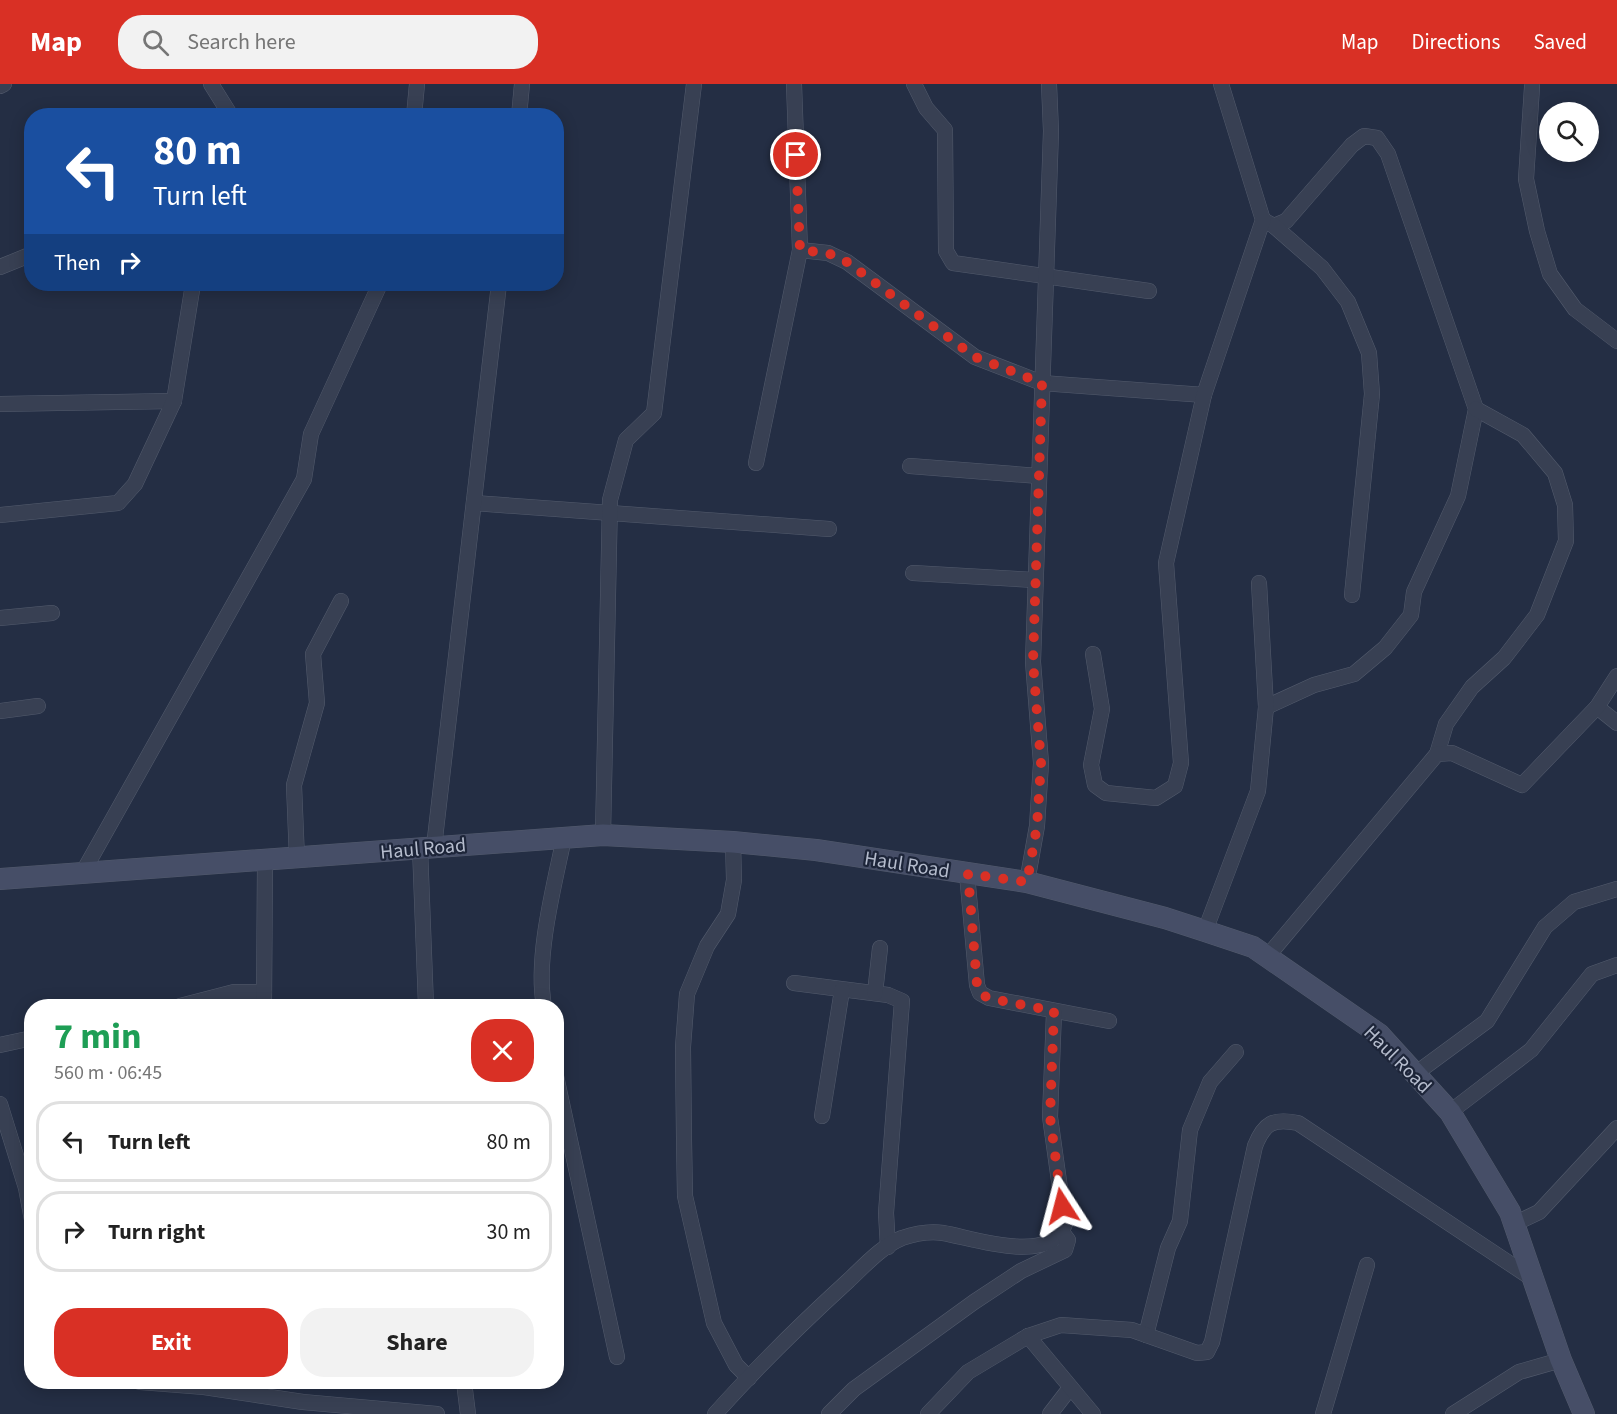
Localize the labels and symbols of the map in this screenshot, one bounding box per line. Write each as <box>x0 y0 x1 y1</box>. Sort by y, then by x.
pin <box>770 129 821 180</box>
street label: Haul Road <box>379 831 467 867</box>
street label: Haul Road <box>862 844 952 886</box>
street label: Haul Road <box>1357 1019 1438 1100</box>
position arrow <box>1030 1174 1094 1238</box>

